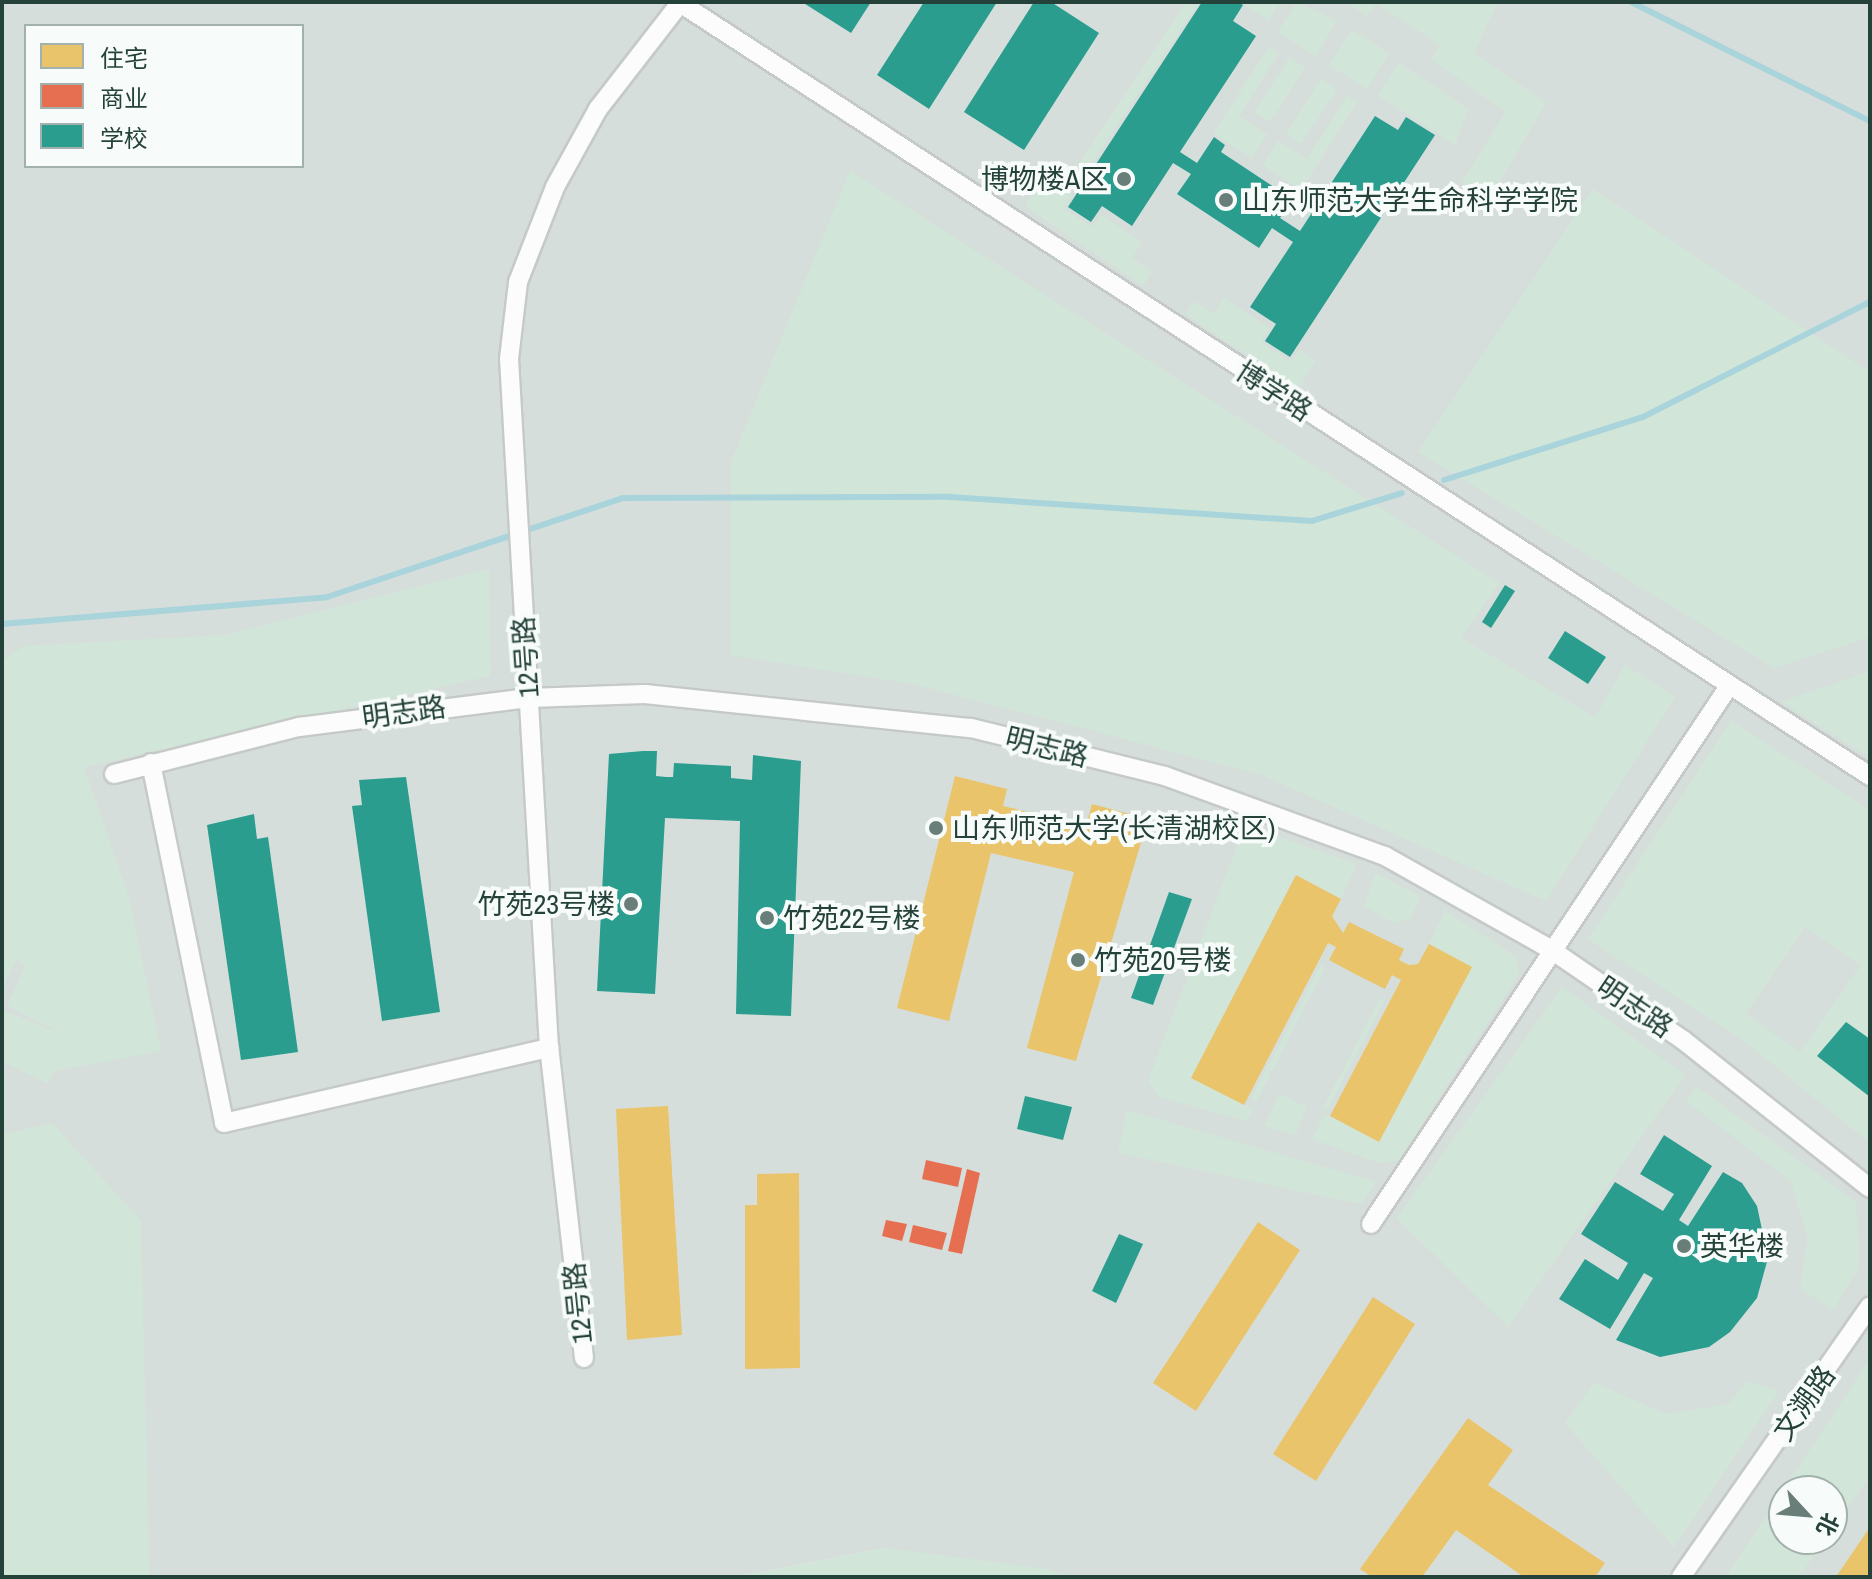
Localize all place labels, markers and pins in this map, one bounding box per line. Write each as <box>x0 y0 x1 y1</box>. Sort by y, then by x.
place label: 博物楼A区 <box>981 162 1108 196</box>
marker: 博物楼A区 <box>1115 170 1133 188</box>
place label: 山东师范大学生命科学学院 <box>1242 183 1578 217</box>
marker: 山东师范大学生命科学学院 <box>1217 191 1235 209</box>
place label: 山东师范大学(长清湖校区) <box>952 811 1275 845</box>
marker: 山东师范大学(长清湖校区) <box>927 819 945 837</box>
place label: 竹苑23号楼 <box>477 887 615 921</box>
marker: 竹苑23号楼 <box>622 895 640 913</box>
place label: 竹苑22号楼 <box>783 901 921 935</box>
marker: 竹苑22号楼 <box>758 909 776 927</box>
place label: 竹苑20号楼 <box>1094 943 1232 977</box>
marker: 竹苑20号楼 <box>1069 951 1087 969</box>
place label: 英华楼 <box>1700 1229 1784 1263</box>
marker: 英华楼 <box>1675 1237 1693 1255</box>

